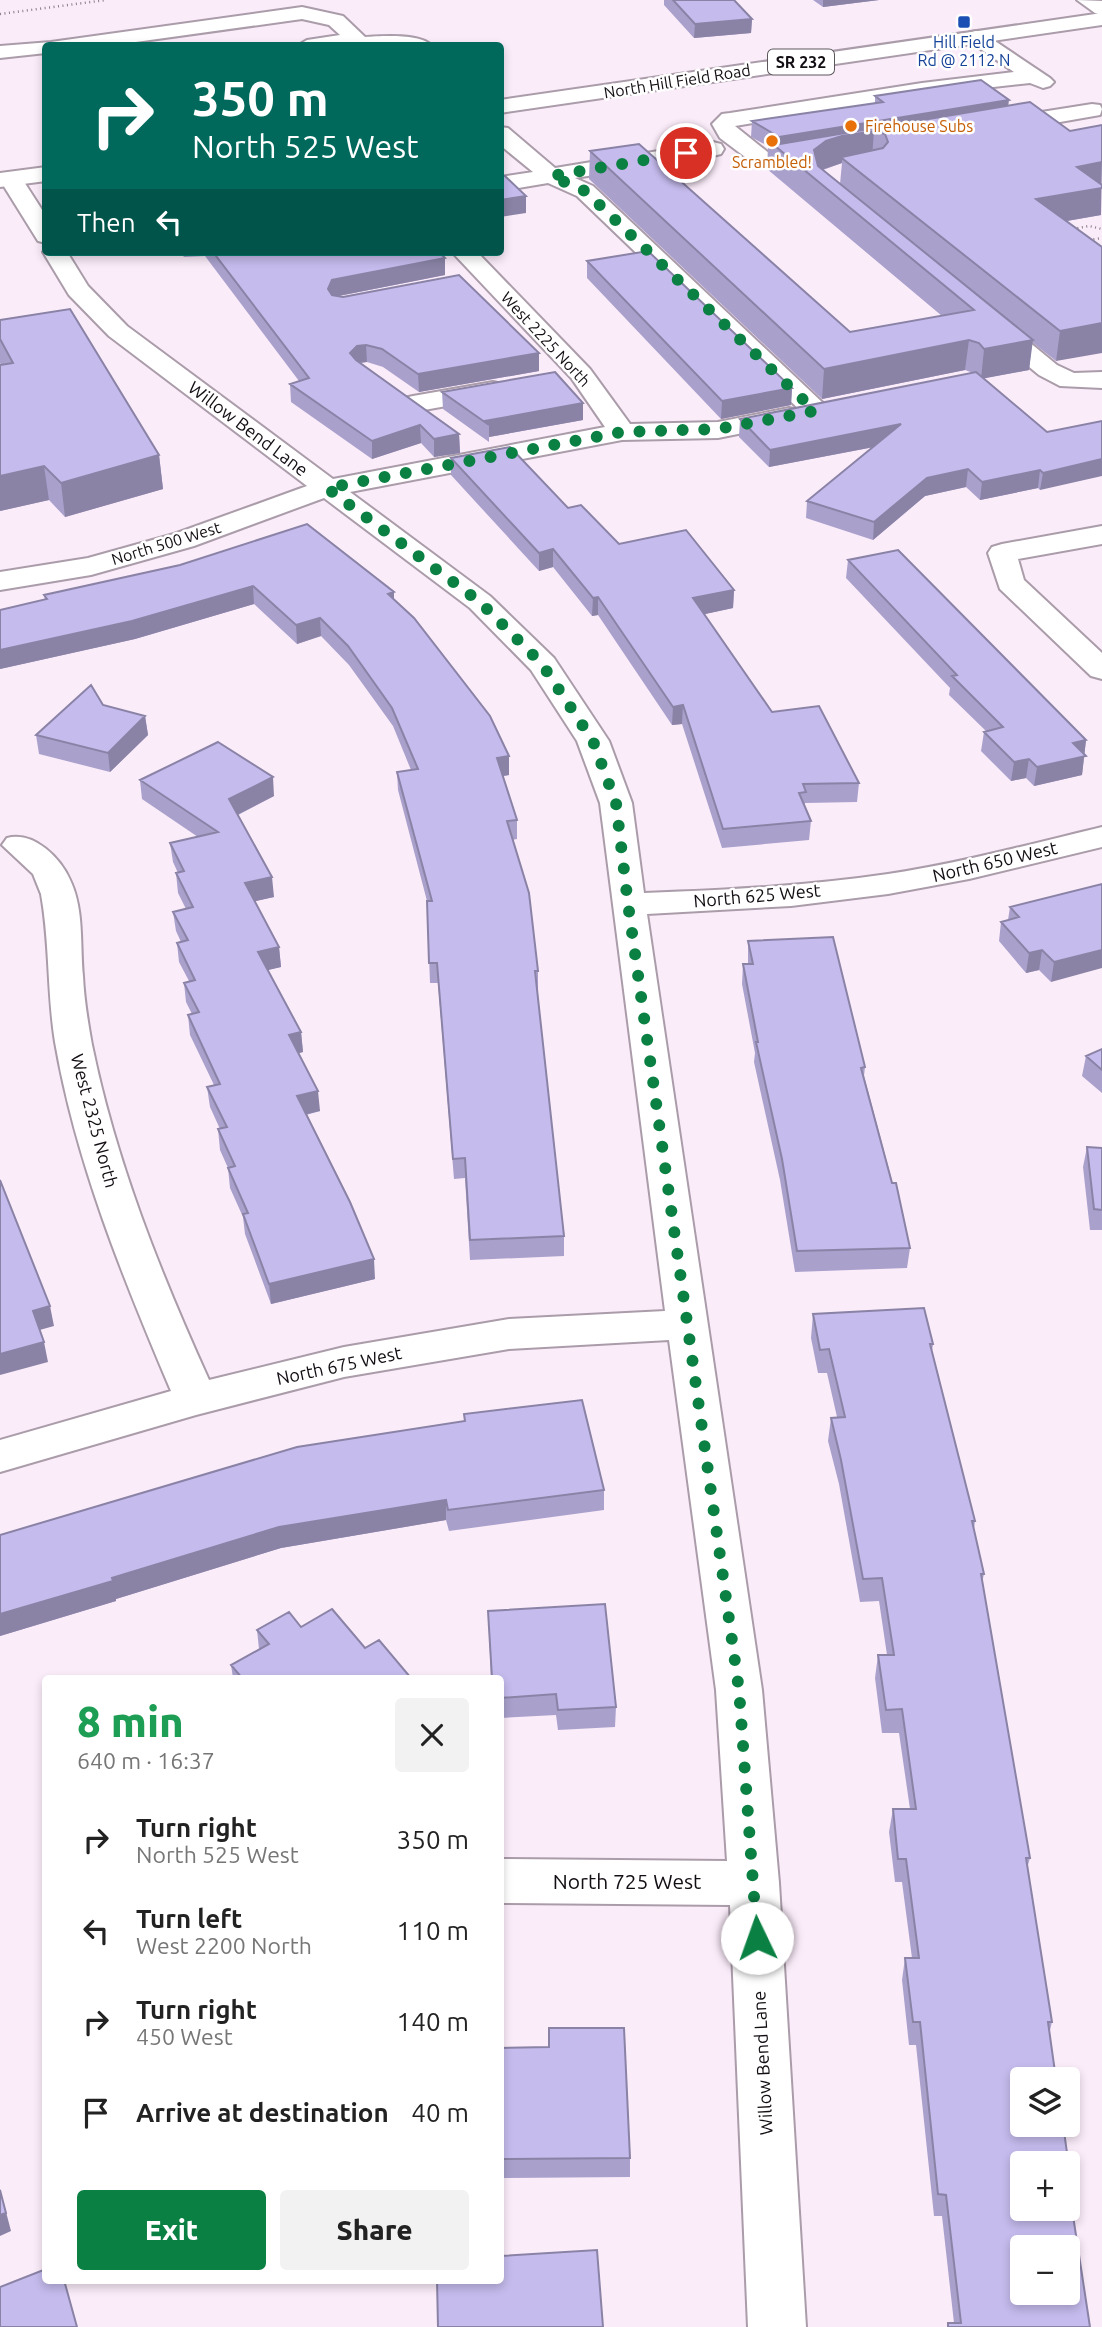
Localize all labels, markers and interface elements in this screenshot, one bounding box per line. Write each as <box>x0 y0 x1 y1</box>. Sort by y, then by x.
marker: Hill Field Rd @ 2112 N <box>956 14 972 30</box>
place label: Hill Field Rd @ 2112 N <box>918 33 1010 69</box>
road number: SR 232 <box>768 50 834 74</box>
street label: North Hill Field Road <box>602 61 752 101</box>
icon: right <box>77 70 168 161</box>
text: 350 m <box>192 70 329 125</box>
place label: Firehouse Subs <box>865 117 973 135</box>
marker: Firehouse Subs <box>843 118 859 134</box>
pin <box>656 123 716 183</box>
text: North 525 West <box>192 128 419 164</box>
marker: Scrambled! <box>764 133 780 149</box>
icon: arrive <box>667 134 705 172</box>
place label: Scrambled! <box>732 153 812 171</box>
icon: left <box>150 203 188 241</box>
text: Then <box>77 208 136 237</box>
street label: West 2225 North <box>498 288 594 390</box>
street label: Willow Bend Lane <box>185 377 312 480</box>
street label: North 500 West <box>109 518 223 568</box>
street label: North 650 West <box>930 837 1059 885</box>
street label: North 625 West <box>693 879 821 911</box>
street label: West 2325 North <box>67 1052 122 1190</box>
street label: North 675 West <box>274 1342 403 1388</box>
text: 8 min <box>77 1698 184 1745</box>
button: close <box>395 1698 469 1772</box>
text: 640 m · 16:37 <box>77 1748 215 1773</box>
text: Turn right <box>136 1813 257 1842</box>
icon: right <box>77 1821 115 1859</box>
text: 350 m <box>397 1825 469 1854</box>
text: North 525 West <box>136 1842 299 1867</box>
street label: North 725 West <box>553 1869 701 1893</box>
position arrow <box>720 1901 794 1975</box>
text: Turn left <box>136 1904 242 1933</box>
icon: left <box>77 1912 115 1950</box>
text: 110 m <box>397 1916 469 1945</box>
text: West 2200 North <box>136 1933 312 1958</box>
street label: Willow Bend Lane <box>748 1990 776 2136</box>
text: Turn right <box>136 1995 257 2024</box>
icon: right <box>77 2003 115 2041</box>
text: 140 m <box>397 2007 469 2036</box>
text: 450 West <box>136 2024 233 2049</box>
map controls <box>1010 2067 1080 2305</box>
button: layers <box>1010 2067 1080 2137</box>
icon: arrive <box>77 2094 115 2132</box>
text: Arrive at destination <box>136 2098 389 2127</box>
text: 40 m <box>411 2098 469 2127</box>
button: + <box>1010 2151 1080 2221</box>
button: Exit <box>77 2190 266 2270</box>
button: Share <box>280 2190 469 2270</box>
button: − <box>1010 2235 1080 2305</box>

